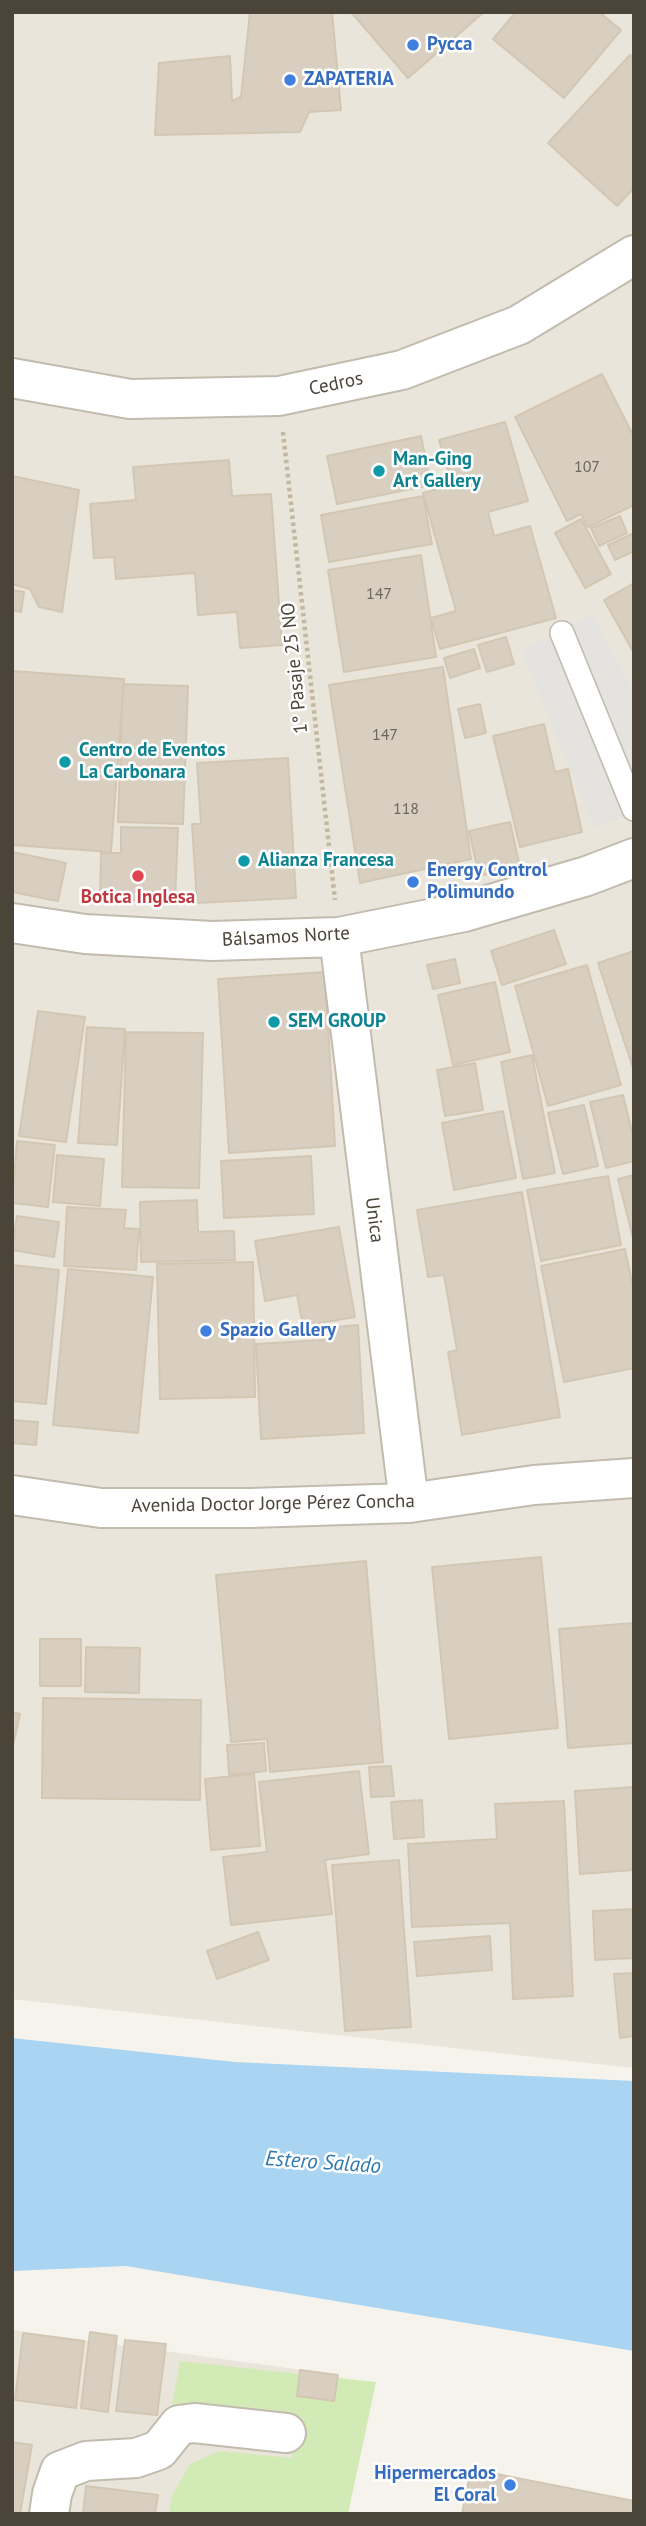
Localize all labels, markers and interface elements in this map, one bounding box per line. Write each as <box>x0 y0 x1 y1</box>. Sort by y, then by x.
place label: Pycca <box>427 34 472 56</box>
marker: Pycca <box>405 37 421 53</box>
place label: ZAPATERIA <box>304 69 394 91</box>
marker: ZAPATERIA <box>282 72 298 88</box>
street label: Cedros <box>307 367 365 401</box>
place label: Man-Ging Art Gallery <box>393 449 481 493</box>
house number: 107 <box>574 457 600 477</box>
marker: Man-Ging Art Gallery <box>371 463 387 479</box>
house number: 147 <box>366 584 392 604</box>
street label: 1° Pasaje 25 NO <box>277 601 313 735</box>
house number: 147 <box>372 725 398 745</box>
place label: Centro de Eventos La Carbonara <box>79 740 226 784</box>
marker: Centro de Eventos La Carbonara <box>57 754 73 770</box>
house number: 118 <box>393 799 419 819</box>
place label: Alianza Francesa <box>258 850 394 872</box>
marker: Alianza Francesa <box>236 853 252 869</box>
place label: Energy Control Polimundo <box>427 860 547 904</box>
marker: Botica Inglesa <box>130 868 146 884</box>
marker: Energy Control Polimundo <box>405 874 421 890</box>
place label: Botica Inglesa <box>81 887 195 909</box>
street label: Bálsamos Norte <box>221 922 351 952</box>
place label: SEM GROUP <box>288 1011 386 1033</box>
marker: SEM GROUP <box>266 1014 282 1030</box>
street label: Unica <box>360 1196 388 1244</box>
place label: Spazio Gallery <box>220 1320 336 1342</box>
marker: Spazio Gallery <box>198 1323 214 1339</box>
street label: Avenida Doctor Jorge Pérez Concha <box>131 1490 415 1518</box>
water label: Estero Salado <box>264 2146 382 2180</box>
place label: Hipermercados El Coral <box>374 2463 496 2507</box>
marker: Hipermercados El Coral <box>502 2477 518 2493</box>

